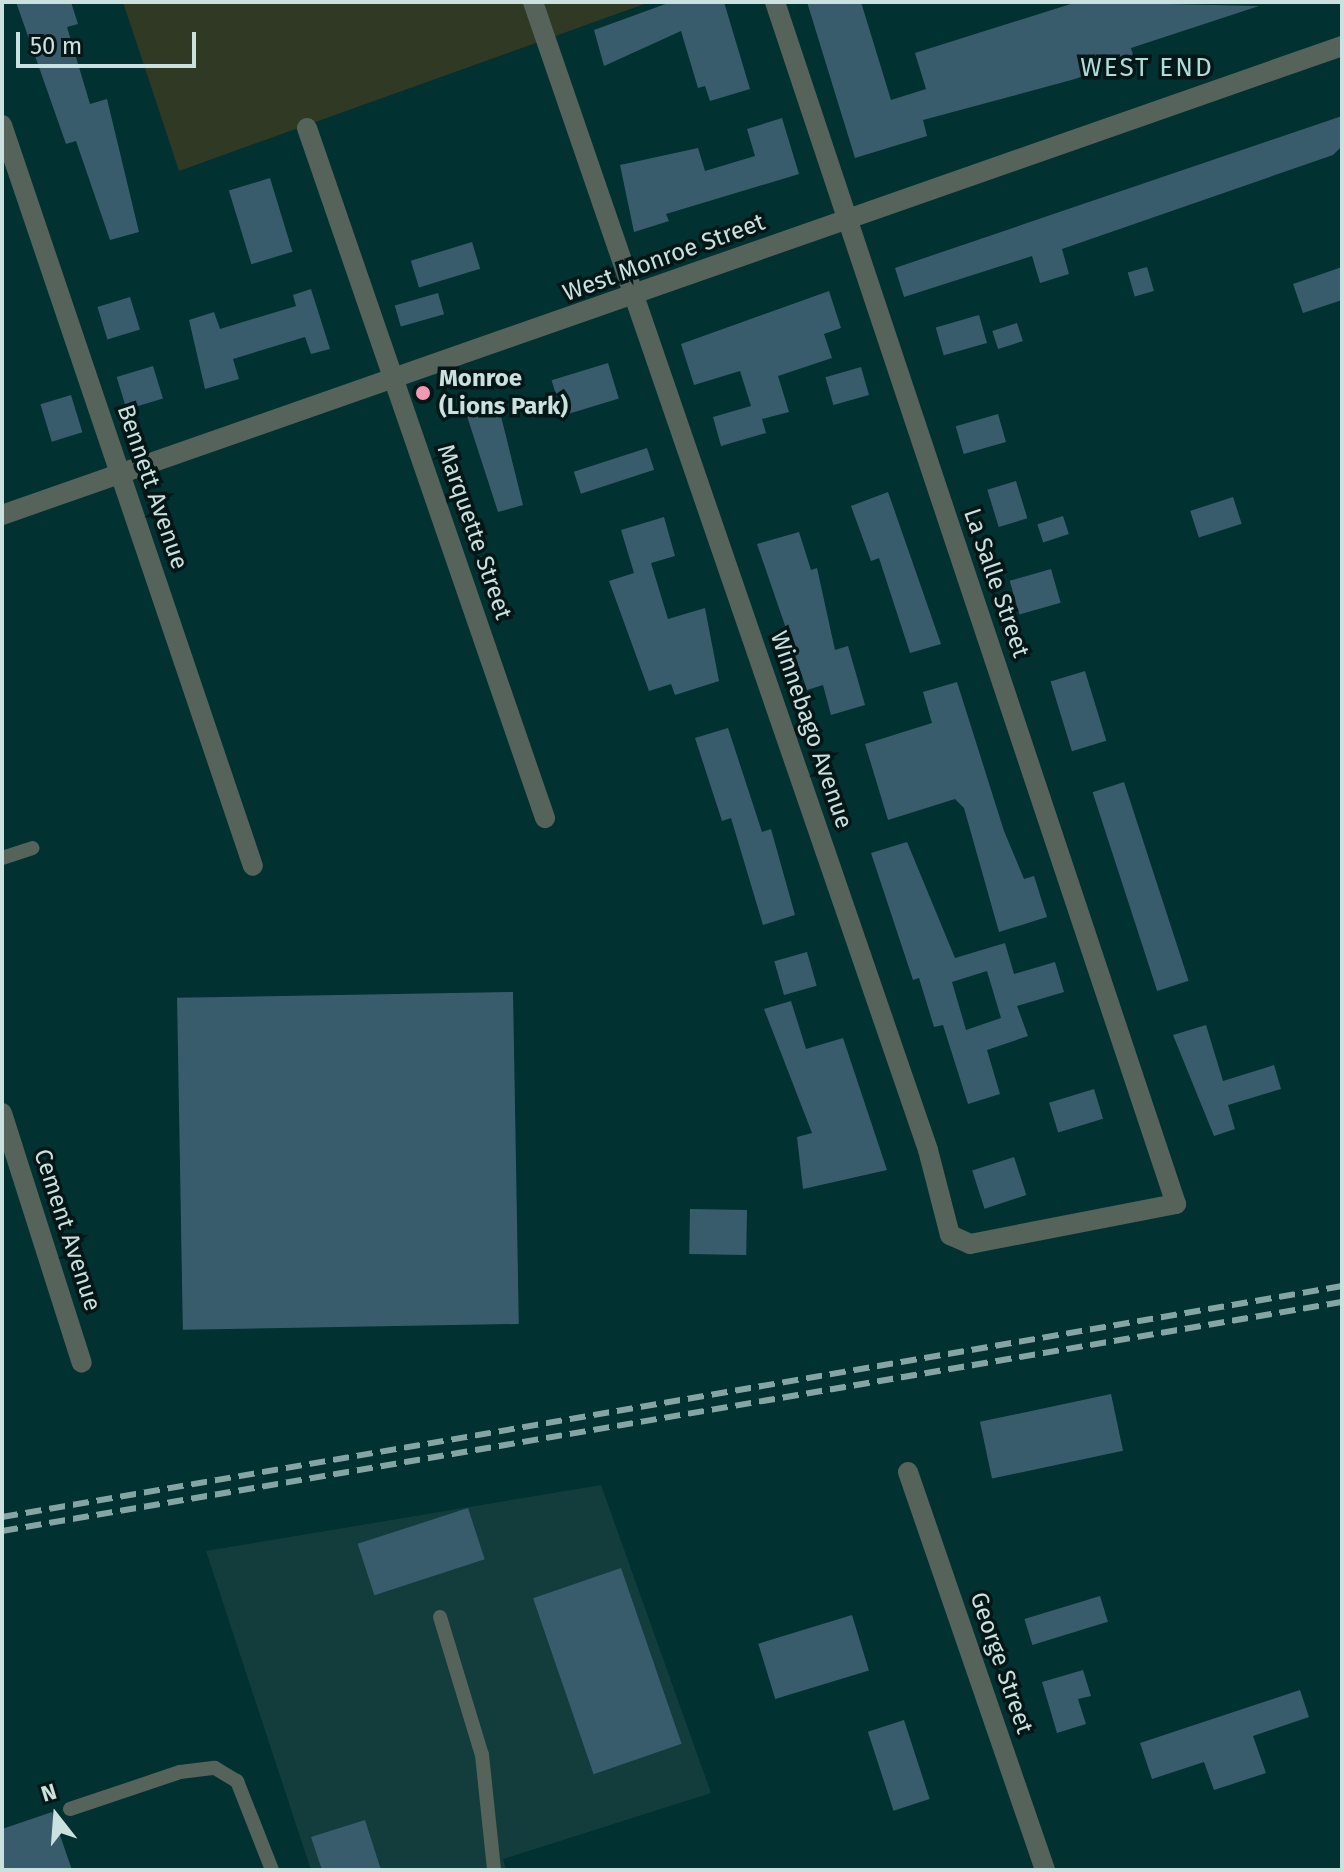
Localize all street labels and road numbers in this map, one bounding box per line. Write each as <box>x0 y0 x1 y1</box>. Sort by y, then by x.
street label: West Monroe Street <box>559 208 769 308</box>
street label: Bennett Avenue <box>110 401 194 573</box>
street label: Marquette Street <box>431 441 517 623</box>
street label: La Salle Street <box>957 505 1035 661</box>
street label: Winnebago Avenue <box>764 628 858 832</box>
street label: Cement Avenue <box>27 1145 107 1315</box>
street label: George Street <box>963 1588 1039 1738</box>

